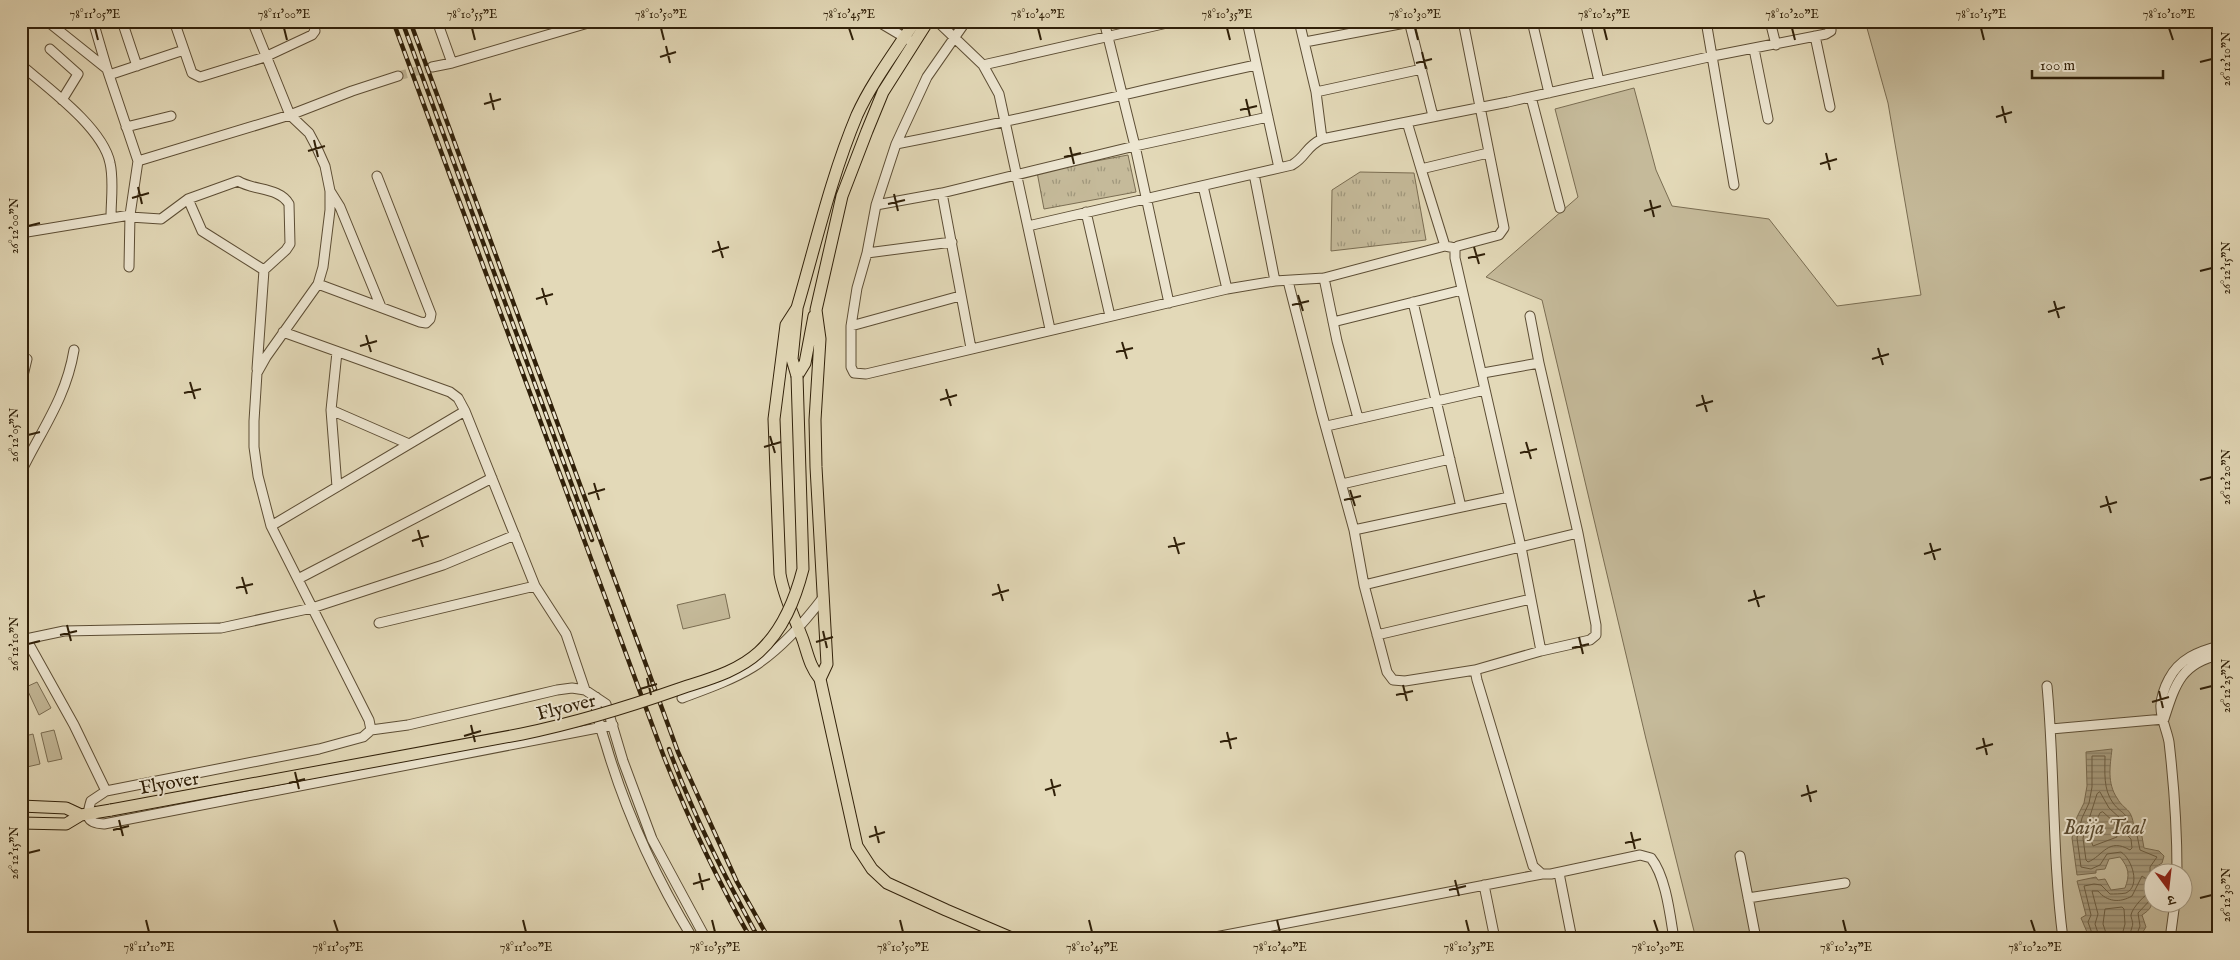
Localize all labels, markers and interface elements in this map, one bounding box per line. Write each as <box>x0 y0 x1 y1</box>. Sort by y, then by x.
text: 78°11'05"E <box>70 7 120 22</box>
text: 78°11'00"E <box>258 7 310 22</box>
text: 78°10'55"E <box>447 7 497 22</box>
text: 78°10'50"E <box>635 7 687 22</box>
text: 78°10'45"E <box>823 7 875 22</box>
text: 78°10'40"E <box>1011 7 1065 22</box>
text: 78°10'35"E <box>1202 7 1252 22</box>
text: 78°10'30"E <box>1389 7 1441 22</box>
text: 78°10'25"E <box>1578 7 1630 22</box>
text: 78°10'20"E <box>1765 7 1819 22</box>
text: 78°10'15"E <box>1956 7 2006 22</box>
text: 78°10'10"E <box>2143 7 2195 22</box>
text: 26°12'10"N <box>2219 31 2234 86</box>
scale bar <box>2032 48 2164 80</box>
text: 100 m <box>2040 56 2076 75</box>
text: 26°12'00"N <box>7 197 22 254</box>
text: 26°12'15"N <box>2219 241 2234 295</box>
text: 26°12'05"N <box>7 407 22 462</box>
text: 26°12'20"N <box>2219 448 2234 505</box>
text: 26°12'10"N <box>7 616 22 671</box>
text: 26°12'25"N <box>2219 658 2234 713</box>
street label: Flyover <box>534 689 599 727</box>
street label: Flyover <box>138 767 201 801</box>
water label: Baija Taal <box>2063 816 2147 841</box>
text: 26°12'15"N <box>7 826 22 880</box>
north arrow <box>2142 862 2192 912</box>
text: 26°12'30"N <box>2219 867 2234 922</box>
text: उ <box>2164 890 2178 909</box>
text: 78°11'10"E <box>124 940 174 955</box>
text: 78°11'05"E <box>313 940 363 955</box>
text: 78°11'00"E <box>500 940 552 955</box>
text: 78°10'55"E <box>690 940 740 955</box>
text: 78°10'50"E <box>877 940 929 955</box>
text: 78°10'45"E <box>1066 940 1118 955</box>
text: 78°10'40"E <box>1253 940 1307 955</box>
text: 78°10'35"E <box>1444 940 1494 955</box>
text: 78°10'30"E <box>1632 940 1684 955</box>
text: 78°10'25"E <box>1820 940 1872 955</box>
text: 78°10'20"E <box>2008 940 2062 955</box>

